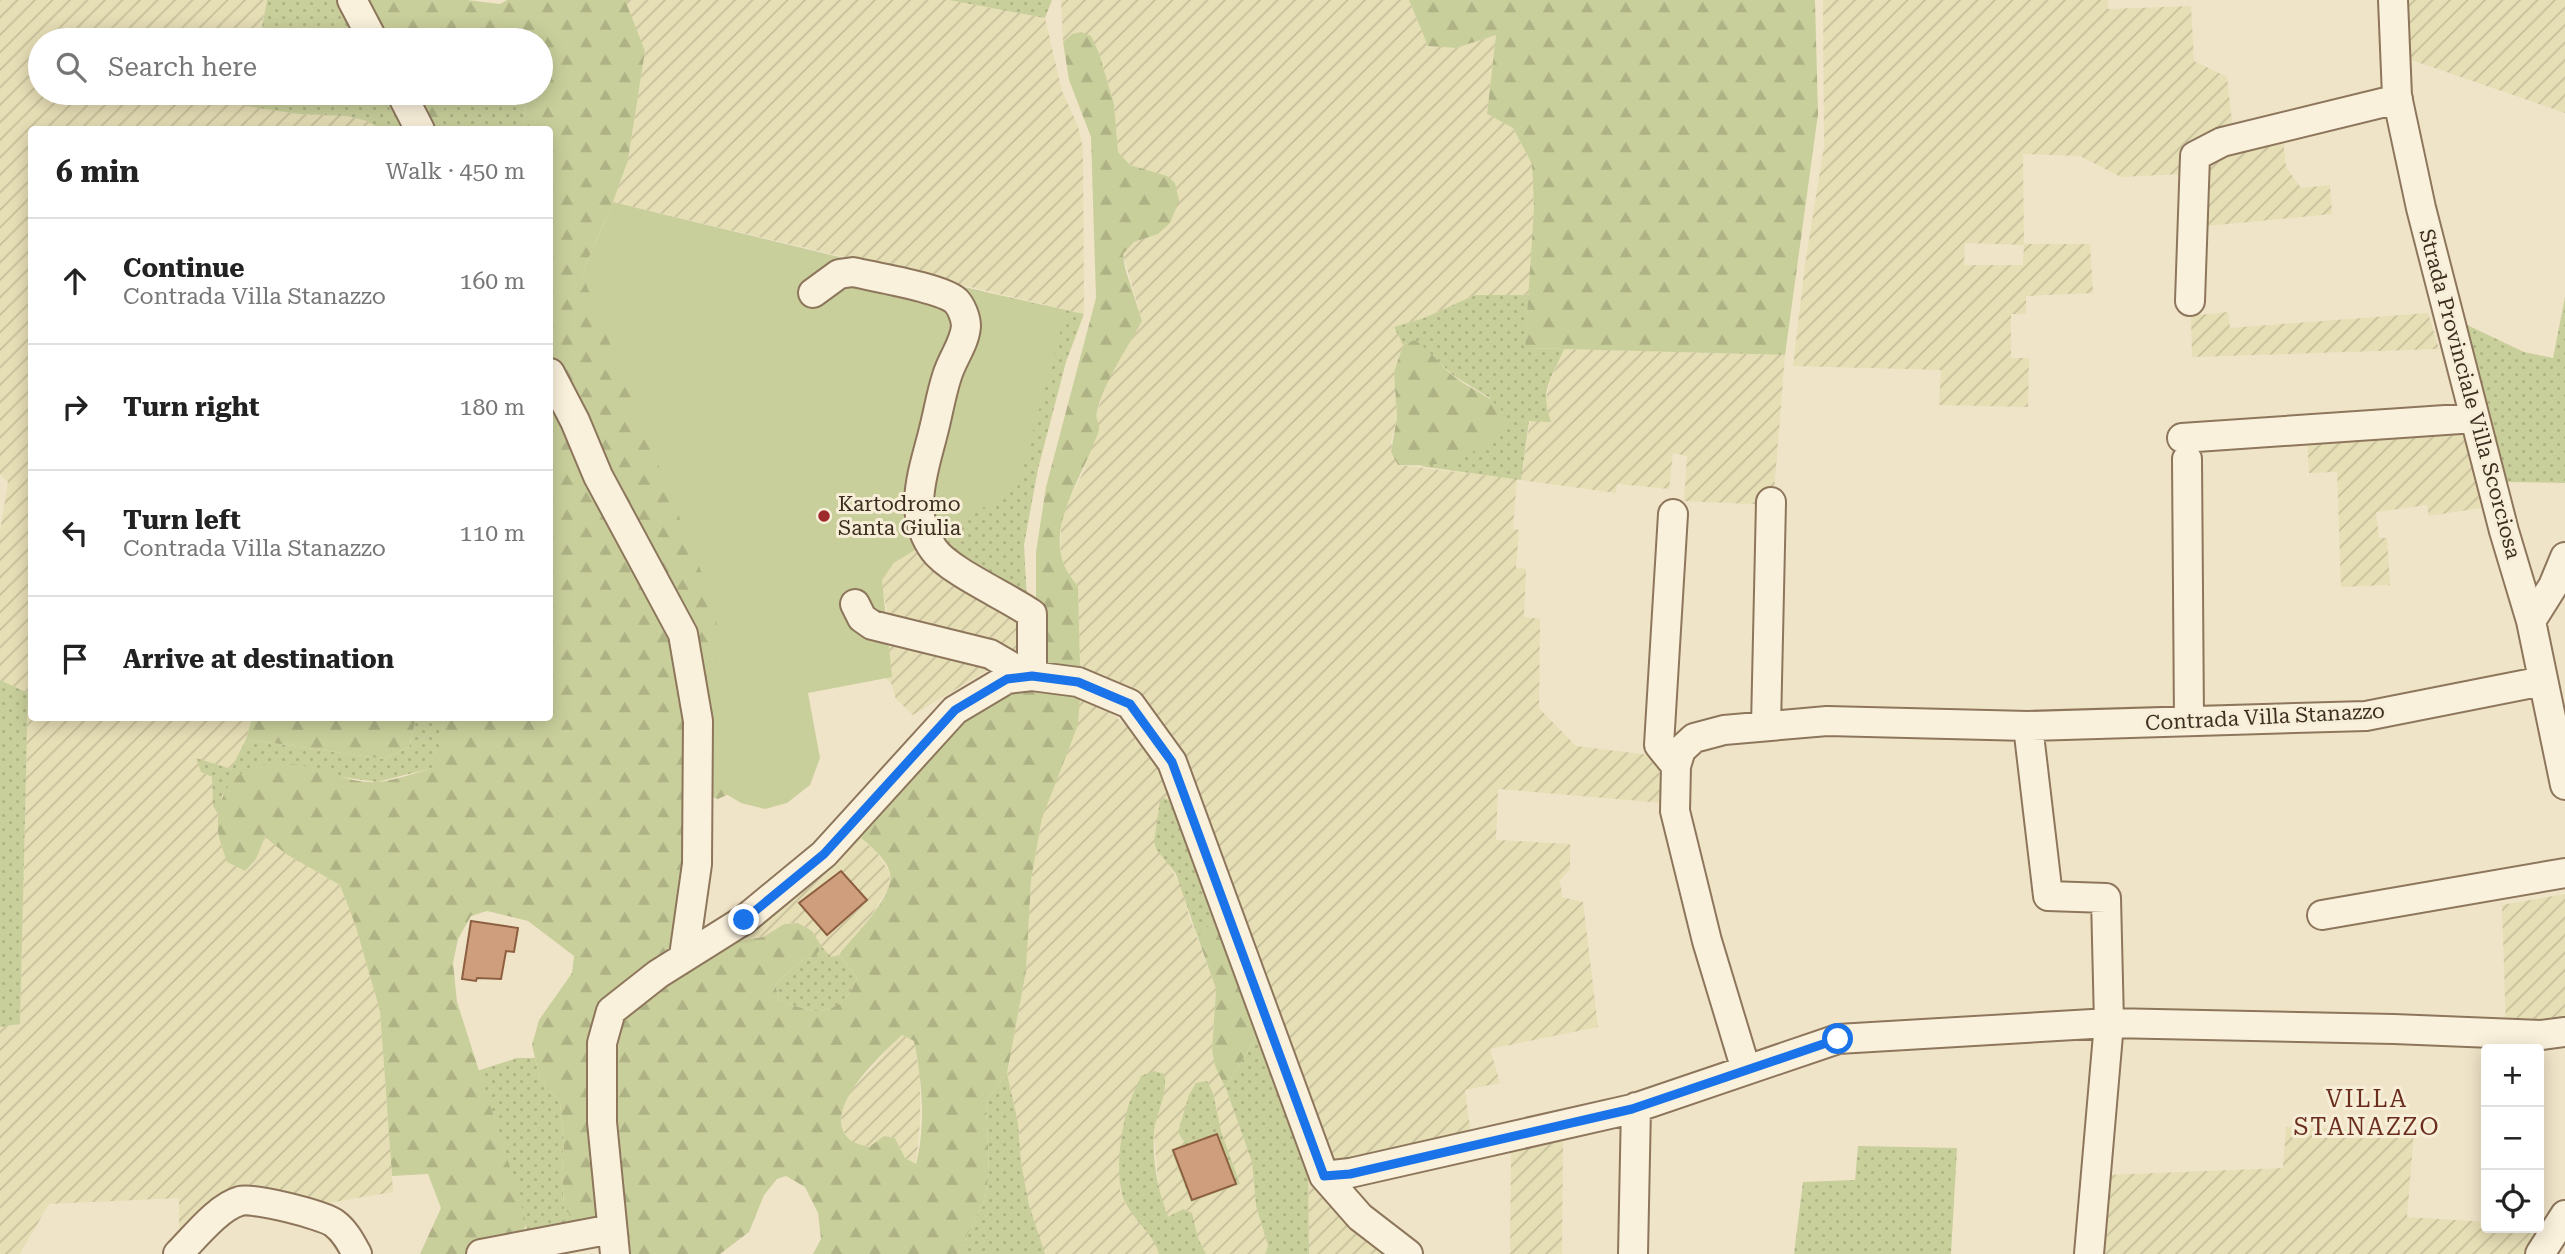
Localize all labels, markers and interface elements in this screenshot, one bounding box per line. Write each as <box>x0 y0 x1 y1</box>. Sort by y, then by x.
search box <box>28 28 553 105</box>
icon: search <box>52 48 90 86</box>
text: Search here <box>108 52 257 82</box>
text: 6 min <box>56 154 139 189</box>
text: Walk · 450 m <box>386 158 525 185</box>
street label: Strada Provinciale Villa Scorciosa <box>2414 226 2526 562</box>
text: Continue <box>123 253 245 283</box>
icon: ahead <box>56 262 94 300</box>
text: 160 m <box>460 268 525 295</box>
text: Contrada Villa Stanazzo <box>123 283 386 310</box>
icon: right <box>56 388 94 426</box>
text: Turn right <box>123 392 259 422</box>
text: 180 m <box>460 394 525 421</box>
place label: Kartodromo Santa Giulia <box>838 492 962 540</box>
text: Turn left <box>123 505 241 535</box>
marker: Kartodromo Santa Giulia <box>816 508 832 524</box>
icon: left <box>56 514 94 552</box>
text: 110 m <box>460 520 525 547</box>
text: Contrada Villa Stanazzo <box>123 535 386 562</box>
icon: arrive <box>56 640 94 678</box>
text: Arrive at destination <box>123 644 394 674</box>
street label: Contrada Villa Stanazzo <box>2145 699 2385 735</box>
route end <box>728 904 759 935</box>
route start <box>1822 1023 1853 1054</box>
map controls <box>2481 1044 2544 1233</box>
button: + <box>2481 1044 2544 1107</box>
district label: VILLA STANAZZO <box>2294 1085 2440 1141</box>
button: − <box>2481 1107 2544 1170</box>
button: locate <box>2481 1170 2544 1233</box>

